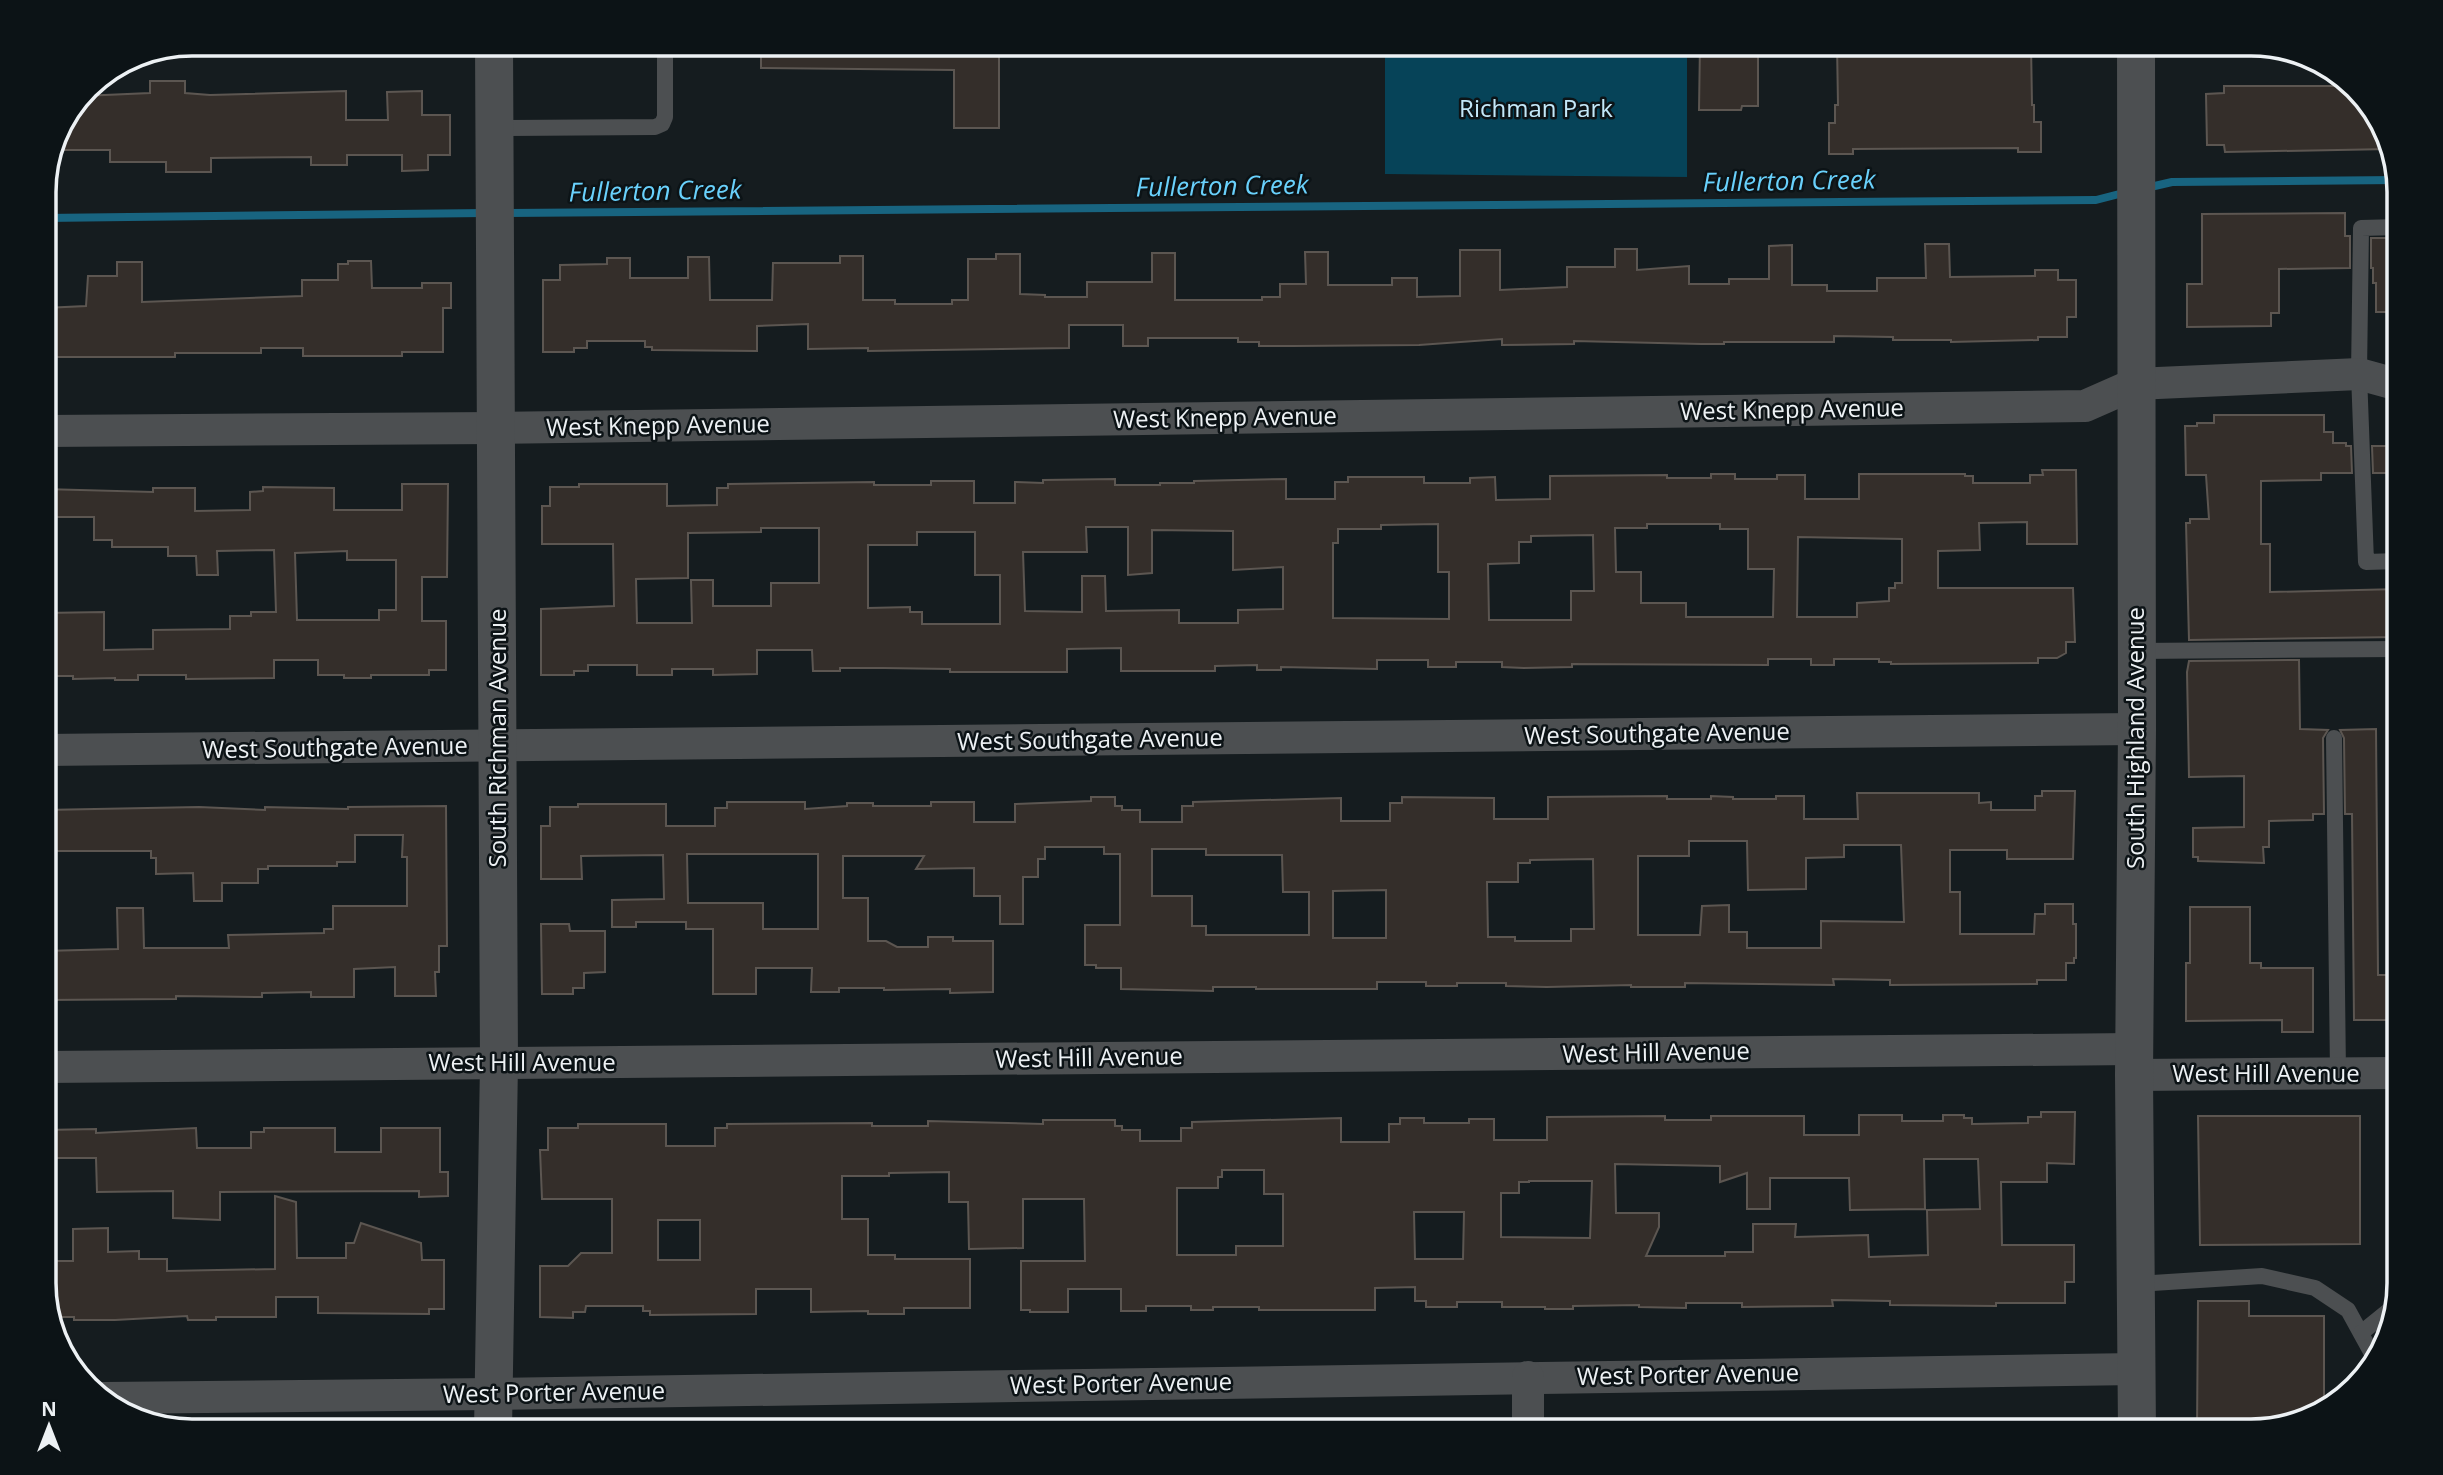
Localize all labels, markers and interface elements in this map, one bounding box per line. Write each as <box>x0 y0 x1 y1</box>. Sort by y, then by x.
park label: Richman Park <box>1459 91 1613 124</box>
water label: Fullerton Creek <box>1702 160 1877 200</box>
water label: Fullerton Creek <box>1135 165 1310 205</box>
water label: Fullerton Creek <box>568 170 743 210</box>
street label: West Knepp Avenue <box>1680 390 1904 427</box>
street label: West Knepp Avenue <box>1113 398 1337 435</box>
street label: West Knepp Avenue <box>546 406 770 443</box>
street label: South Highland Avenue <box>2118 607 2151 869</box>
street label: South Richman Avenue <box>480 609 513 867</box>
street label: West Southgate Avenue <box>1524 714 1790 751</box>
street label: West Southgate Avenue <box>957 720 1223 757</box>
street label: West Southgate Avenue <box>202 728 468 765</box>
street label: West Hill Avenue <box>1562 1033 1750 1070</box>
street label: West Hill Avenue <box>995 1038 1183 1075</box>
street label: West Hill Avenue <box>428 1045 616 1078</box>
street label: West Hill Avenue <box>2172 1056 2360 1089</box>
street label: West Porter Avenue <box>1577 1355 1799 1392</box>
street label: West Porter Avenue <box>1010 1364 1232 1401</box>
street label: West Porter Avenue <box>443 1373 665 1410</box>
north arrow <box>14 1391 84 1461</box>
text: N <box>41 1396 57 1422</box>

